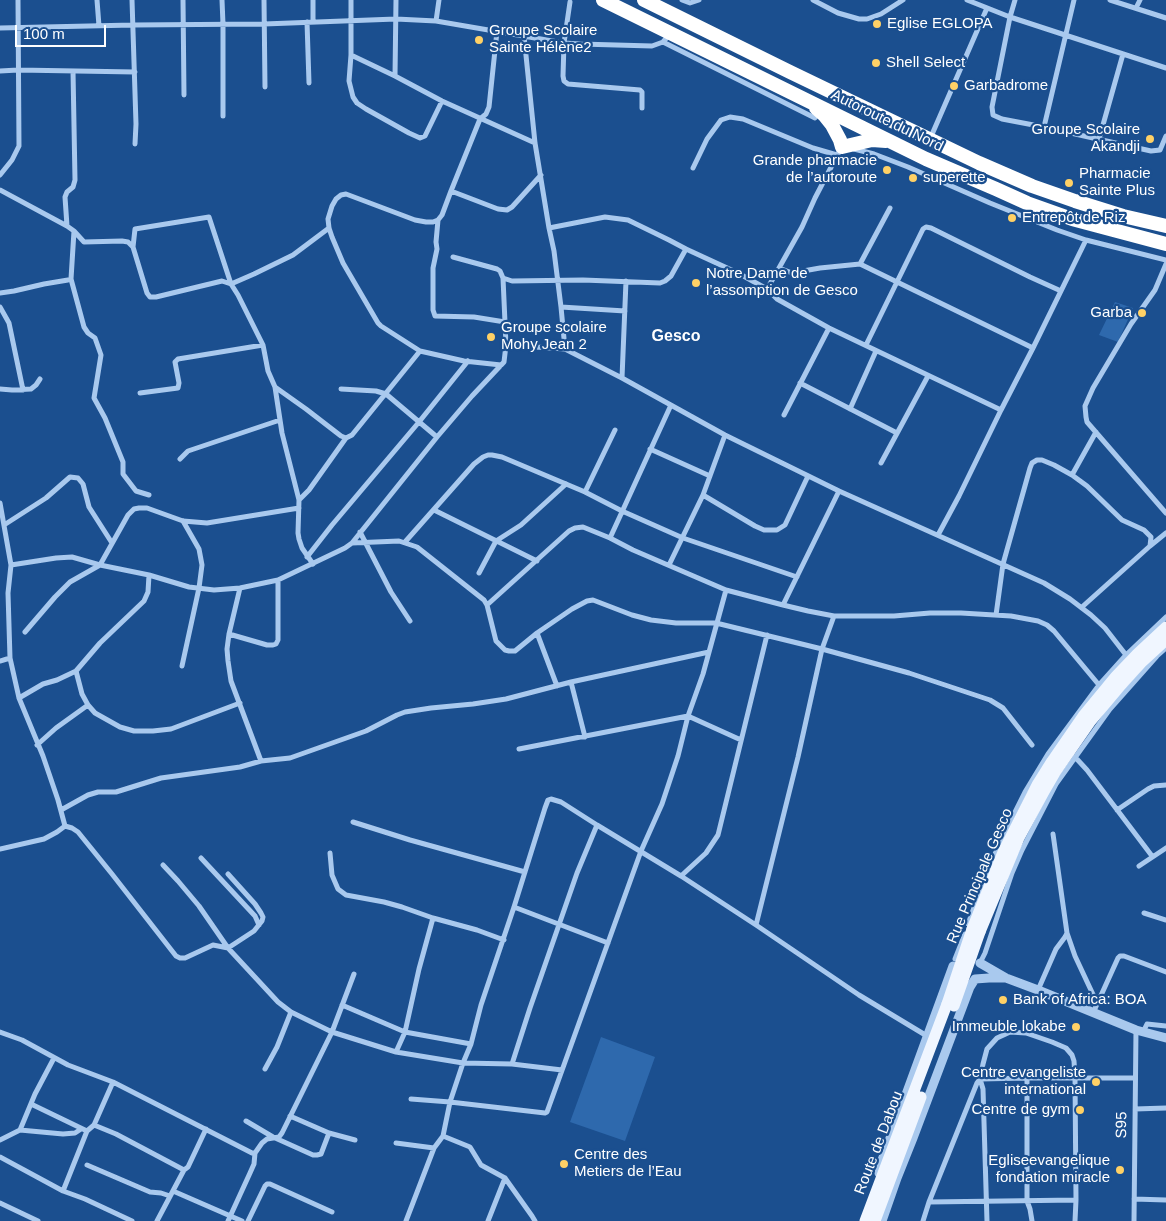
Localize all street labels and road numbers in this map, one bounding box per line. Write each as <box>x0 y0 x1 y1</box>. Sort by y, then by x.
street label: Autoroute du Nord <box>828 86 946 156</box>
street label: Rue Principale Gesco <box>943 806 1017 946</box>
street label: Route de Dabou <box>851 1089 907 1197</box>
street label: S95 <box>1113 1112 1131 1138</box>

